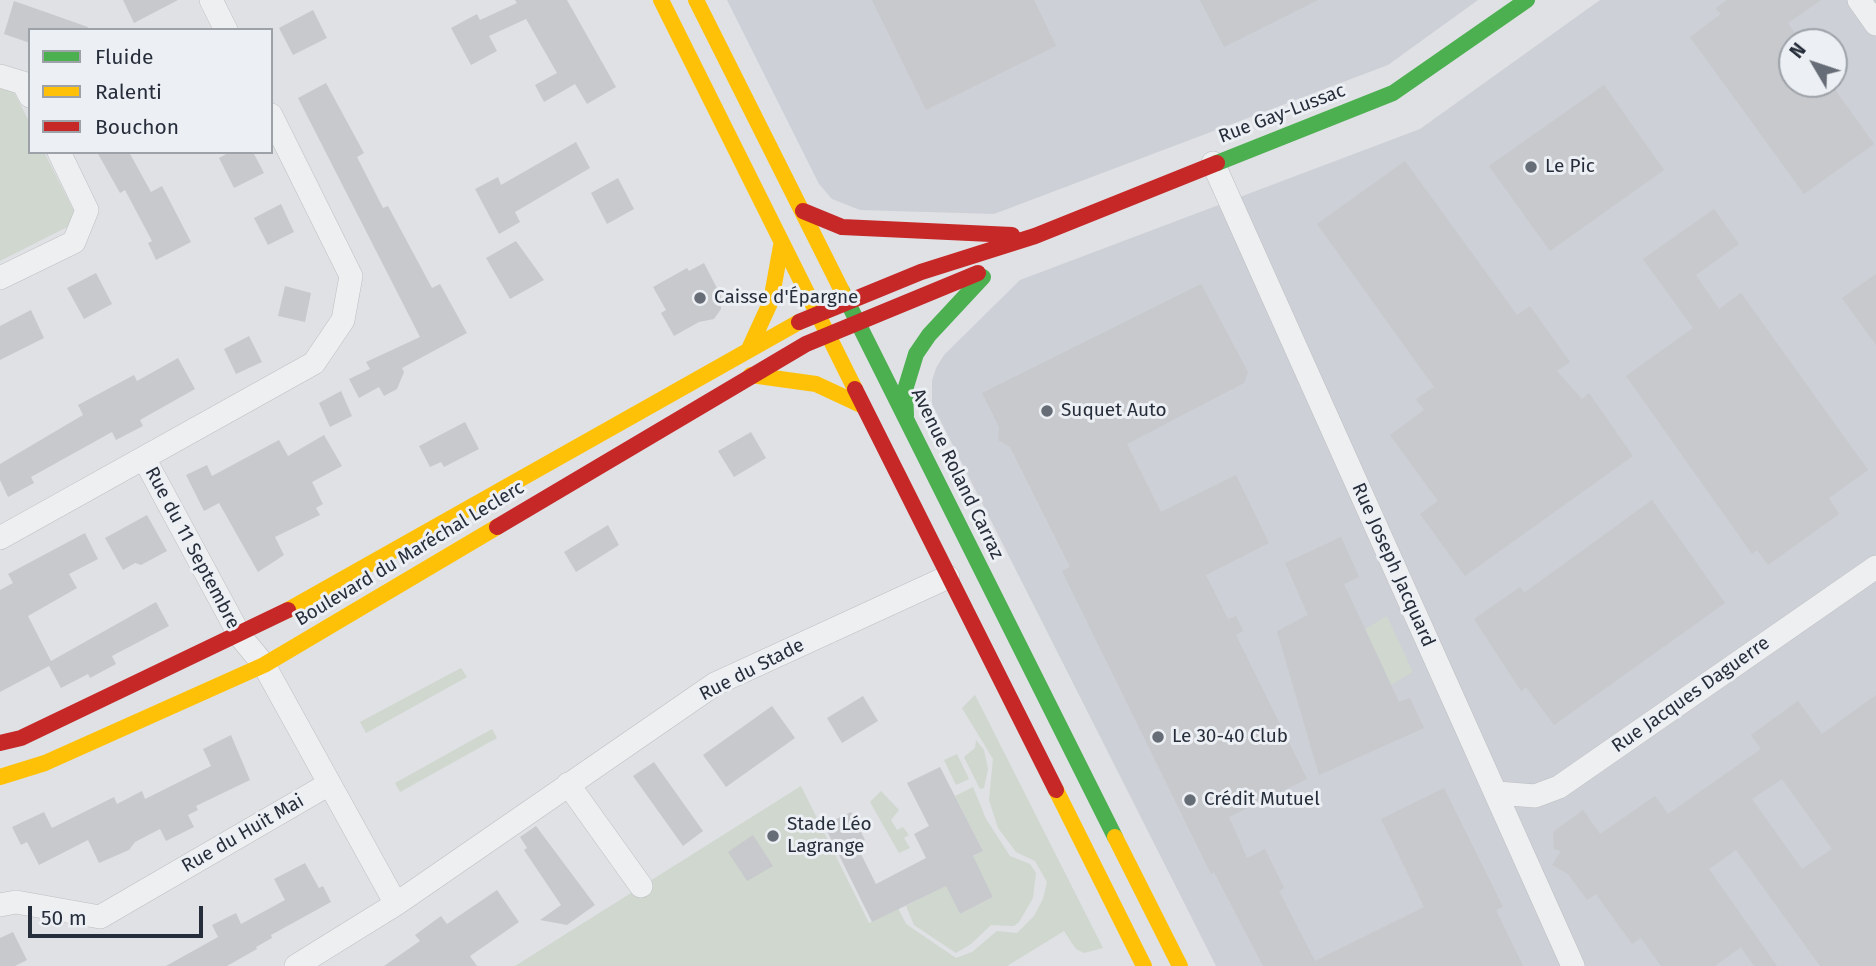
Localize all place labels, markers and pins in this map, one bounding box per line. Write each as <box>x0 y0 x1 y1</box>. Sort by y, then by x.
place label: Le Pic <box>1545 156 1595 178</box>
marker: Le Pic <box>1523 159 1539 175</box>
place label: Caisse d'Épargne <box>714 287 858 309</box>
marker: Caisse d'Épargne <box>692 290 708 306</box>
place label: Suquet Auto <box>1061 400 1167 422</box>
marker: Suquet Auto <box>1039 403 1055 419</box>
place label: Le 30-40 Club <box>1172 726 1288 748</box>
marker: Le 30-40 Club <box>1150 729 1166 745</box>
place label: Crédit Mutuel <box>1204 789 1320 811</box>
marker: Crédit Mutuel <box>1182 792 1198 808</box>
place label: Stade Léo Lagrange <box>787 814 872 858</box>
marker: Stade Léo Lagrange <box>765 828 781 844</box>

